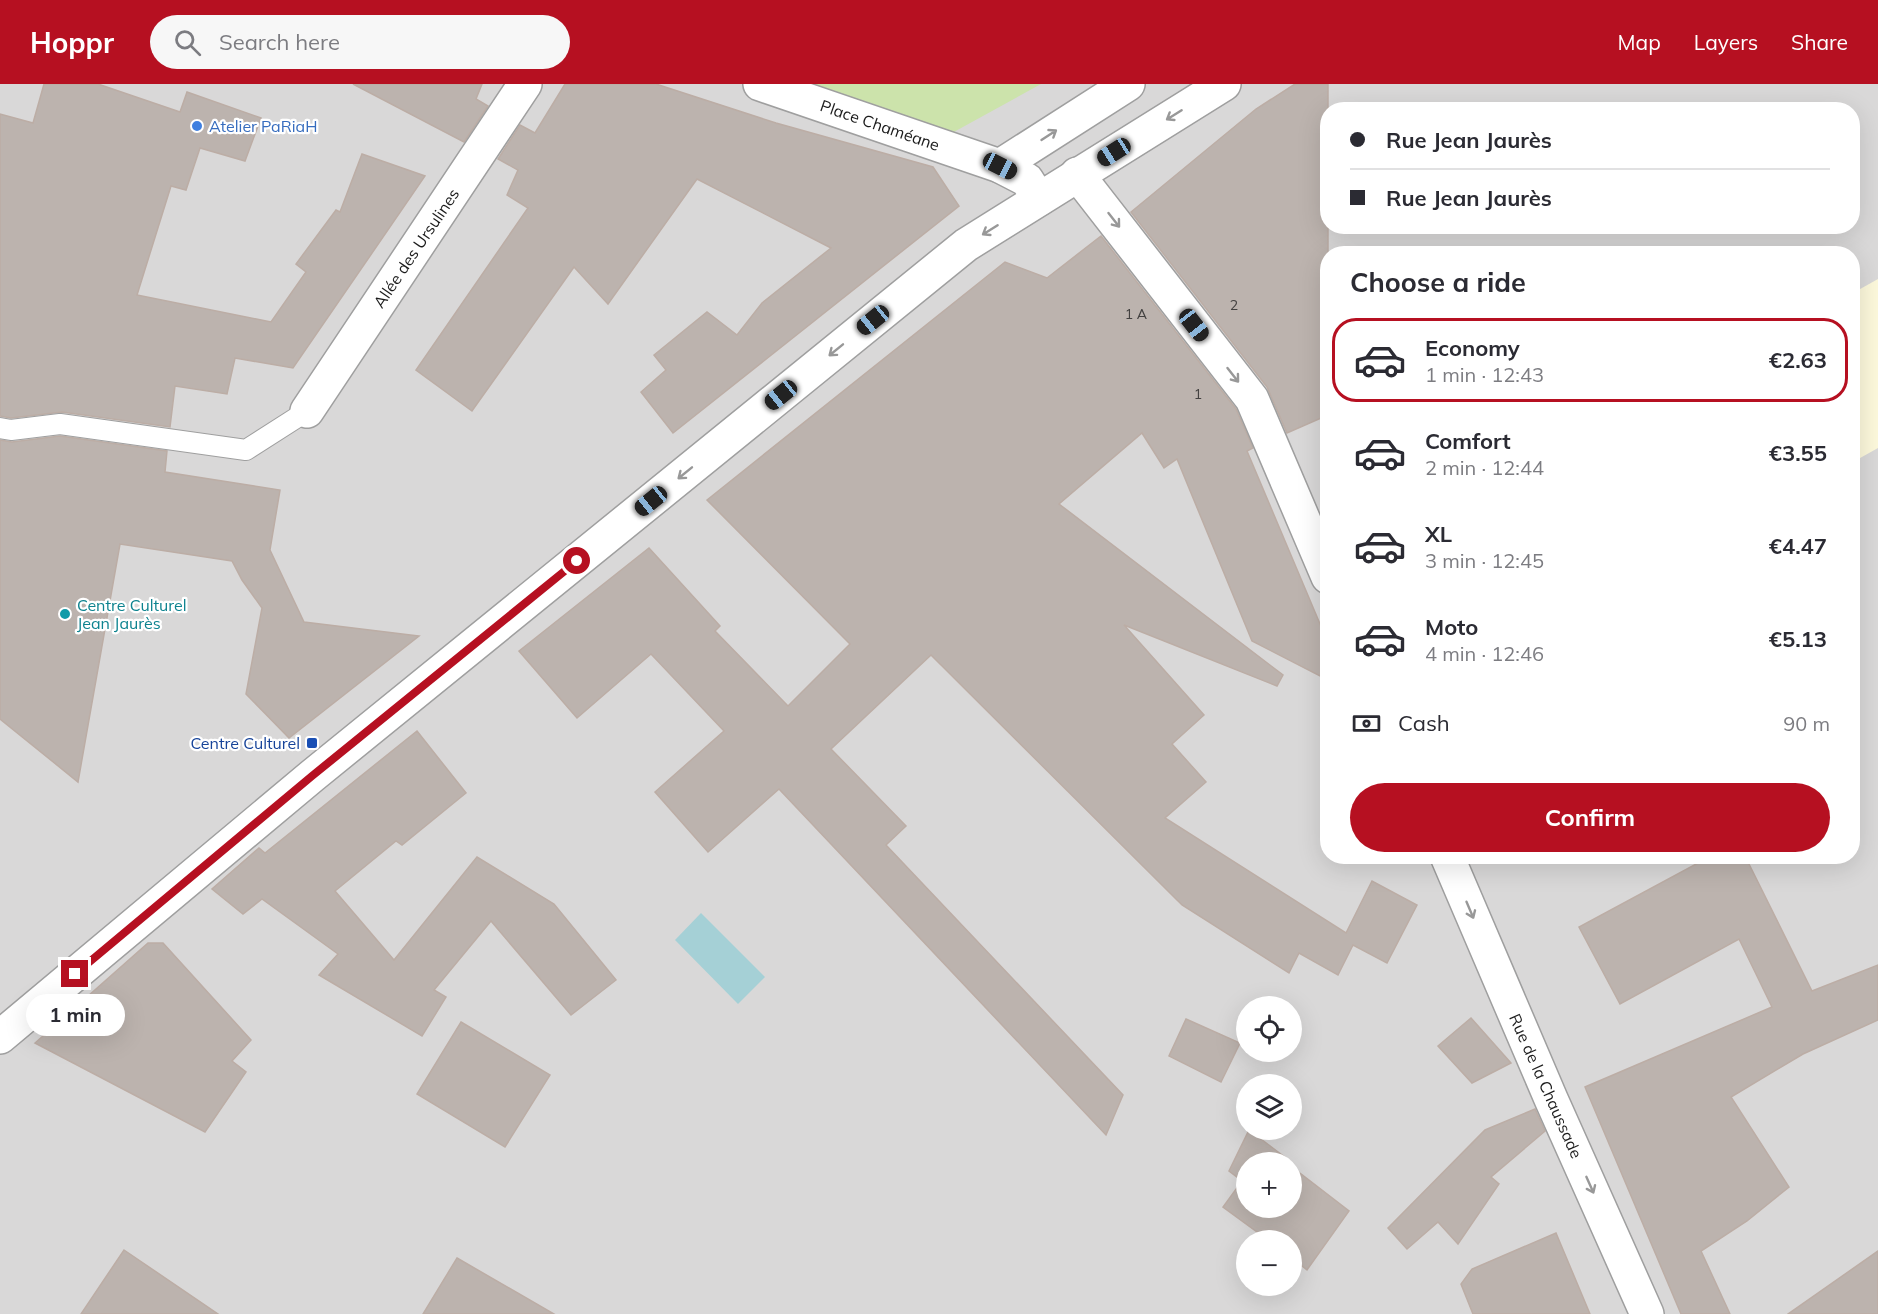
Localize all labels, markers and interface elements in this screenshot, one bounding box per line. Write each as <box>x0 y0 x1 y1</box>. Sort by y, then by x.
search box <box>150 15 570 69</box>
text: Hoppr <box>30 25 114 60</box>
icon: search <box>171 26 204 59</box>
text: Search here <box>219 28 340 56</box>
text: Map <box>1618 29 1661 55</box>
text: Layers <box>1694 29 1758 55</box>
text: Share <box>1791 29 1848 55</box>
street label: Place Chaméane <box>818 95 942 155</box>
one-way arrow <box>1166 109 1183 121</box>
place label: Atelier PaRiaH <box>209 116 317 136</box>
marker: Atelier PaRiaH <box>190 119 204 133</box>
text: Rue Jean Jaurès <box>1386 126 1552 154</box>
one-way arrow <box>1040 128 1057 140</box>
car <box>1094 135 1134 169</box>
car <box>980 150 1020 182</box>
street label: Allée des Ursulines <box>369 184 463 311</box>
text: Rue Jean Jaurès <box>1386 184 1552 212</box>
one-way arrow <box>1107 212 1120 228</box>
one-way arrow <box>981 223 998 236</box>
text: Choose a ride <box>1350 265 1526 299</box>
house number: 2 <box>1230 296 1238 314</box>
car <box>853 302 893 338</box>
house number: 1 A <box>1125 305 1148 323</box>
car <box>1176 305 1212 345</box>
icon: car <box>1353 333 1407 387</box>
text: Economy <box>1425 334 1520 362</box>
one-way arrow <box>829 343 844 357</box>
text: €2.63 <box>1769 346 1827 374</box>
text: 1 min · 12:43 <box>1425 362 1544 387</box>
one-way arrow <box>1226 366 1239 382</box>
car <box>761 377 801 413</box>
house number: 1 <box>1194 385 1202 403</box>
icon: car <box>1353 426 1407 480</box>
text: Comfort <box>1425 427 1511 455</box>
text: €3.55 <box>1769 439 1827 467</box>
text: 2 min · 12:44 <box>1425 455 1544 480</box>
one-way arrow <box>678 466 693 480</box>
car <box>631 483 671 519</box>
icon: car <box>1353 519 1407 573</box>
text: XL <box>1425 520 1452 548</box>
text: €4.47 <box>1769 532 1827 560</box>
route start <box>563 547 590 574</box>
text: 3 min · 12:45 <box>1425 548 1544 573</box>
place label: Centre Culturel Jean Jaurès <box>77 595 187 633</box>
marker: Centre Culturel Jean Jaurès <box>58 607 72 621</box>
icon: car <box>1353 612 1407 666</box>
text: Moto <box>1425 613 1478 641</box>
text: €5.13 <box>1769 625 1827 653</box>
text: 4 min · 12:46 <box>1425 641 1544 666</box>
icon: cash <box>1350 707 1383 740</box>
text: Cash <box>1398 709 1450 737</box>
text: 90 m <box>1783 711 1830 736</box>
place label: Centre Culturel <box>190 733 300 753</box>
marker: Centre Culturel <box>305 736 319 750</box>
button: Confirm <box>1350 783 1830 852</box>
one-way arrow <box>1465 901 1476 919</box>
route end <box>61 960 88 987</box>
callout: 1 min <box>26 995 124 1037</box>
map controls <box>1236 996 1302 1296</box>
button: locate <box>1236 996 1302 1062</box>
text: 1 min <box>49 1002 102 1027</box>
street label: Rue de la Chaussade <box>1505 1011 1587 1161</box>
button: layers <box>1236 1074 1302 1140</box>
button: + <box>1236 1152 1302 1218</box>
one-way arrow <box>1584 1176 1596 1194</box>
button: − <box>1236 1230 1302 1296</box>

